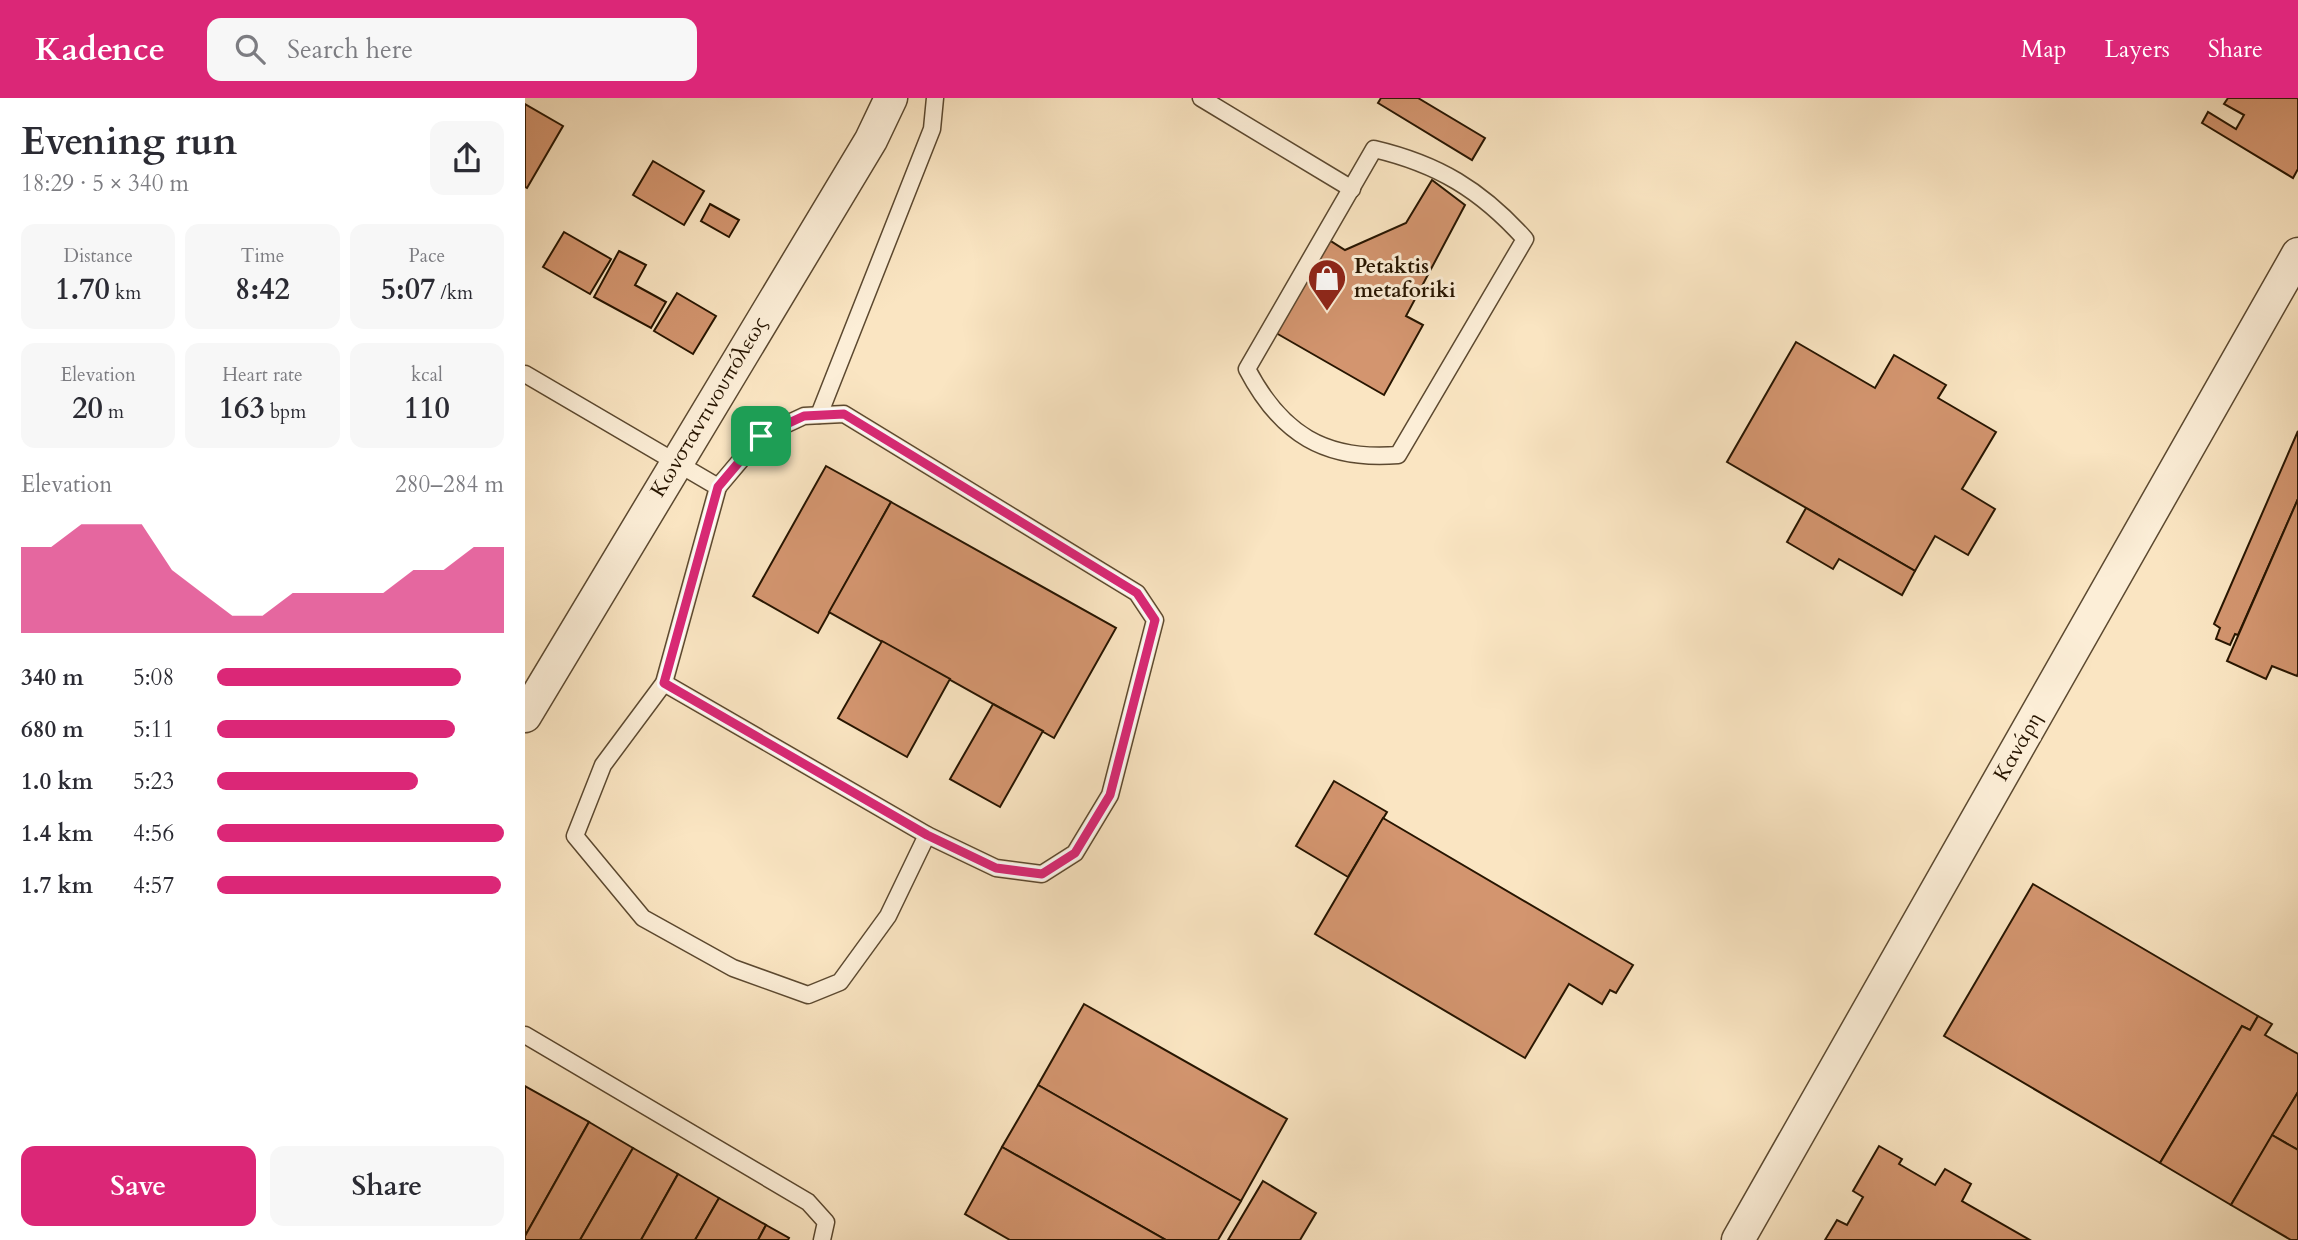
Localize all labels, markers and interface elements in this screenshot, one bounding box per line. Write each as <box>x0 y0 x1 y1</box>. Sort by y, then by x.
search box <box>207 18 697 81</box>
text: Kadence <box>35 27 165 72</box>
icon: search <box>231 30 269 68</box>
text: Search here <box>287 32 413 67</box>
text: Map <box>2021 33 2067 66</box>
text: Layers <box>2105 33 2170 66</box>
text: Share <box>2208 33 2263 66</box>
text: Evening run <box>21 116 237 168</box>
button: share <box>430 121 504 195</box>
text: 18:29 · 5 × 340 m <box>21 168 189 199</box>
text: Distance <box>63 243 133 269</box>
text: Time <box>241 243 284 269</box>
text: Pace <box>408 243 445 269</box>
place label: Petaktis metaforiki <box>1354 252 1456 305</box>
shop icon: Petaktis metaforiki <box>1306 257 1348 312</box>
text: 1.70 <box>55 269 110 310</box>
text: 8:42 <box>235 269 290 310</box>
text: 5:07 <box>381 269 435 310</box>
text: km <box>110 280 141 306</box>
text: /km <box>435 280 473 306</box>
street label: Κωνσταντινουπόλεως <box>644 311 774 503</box>
text: Elevation <box>60 362 136 388</box>
text: Heart rate <box>222 362 303 388</box>
text: kcal <box>411 362 443 388</box>
text: 20 <box>72 388 103 429</box>
text: 163 <box>219 388 265 429</box>
text: 110 <box>404 388 450 429</box>
text: m <box>103 399 124 425</box>
text: bpm <box>265 399 306 425</box>
pin <box>731 406 791 466</box>
icon: arrive <box>742 417 780 455</box>
text: Elevation <box>21 469 112 500</box>
text: 280–284 m <box>395 469 504 500</box>
text: 340 m <box>21 662 84 693</box>
text: 5:08 <box>133 662 174 693</box>
street label: Κανάρη <box>1987 707 2049 787</box>
text: 680 m <box>21 714 84 745</box>
text: 5:11 <box>133 714 174 745</box>
text: 1.0 km <box>21 766 93 797</box>
text: 5:23 <box>133 766 174 797</box>
text: 1.4 km <box>21 818 93 849</box>
text: 4:56 <box>133 818 174 849</box>
text: 1.7 km <box>21 870 93 901</box>
text: 4:57 <box>133 870 174 901</box>
button: Save <box>21 1146 256 1226</box>
button: Share <box>270 1146 504 1226</box>

